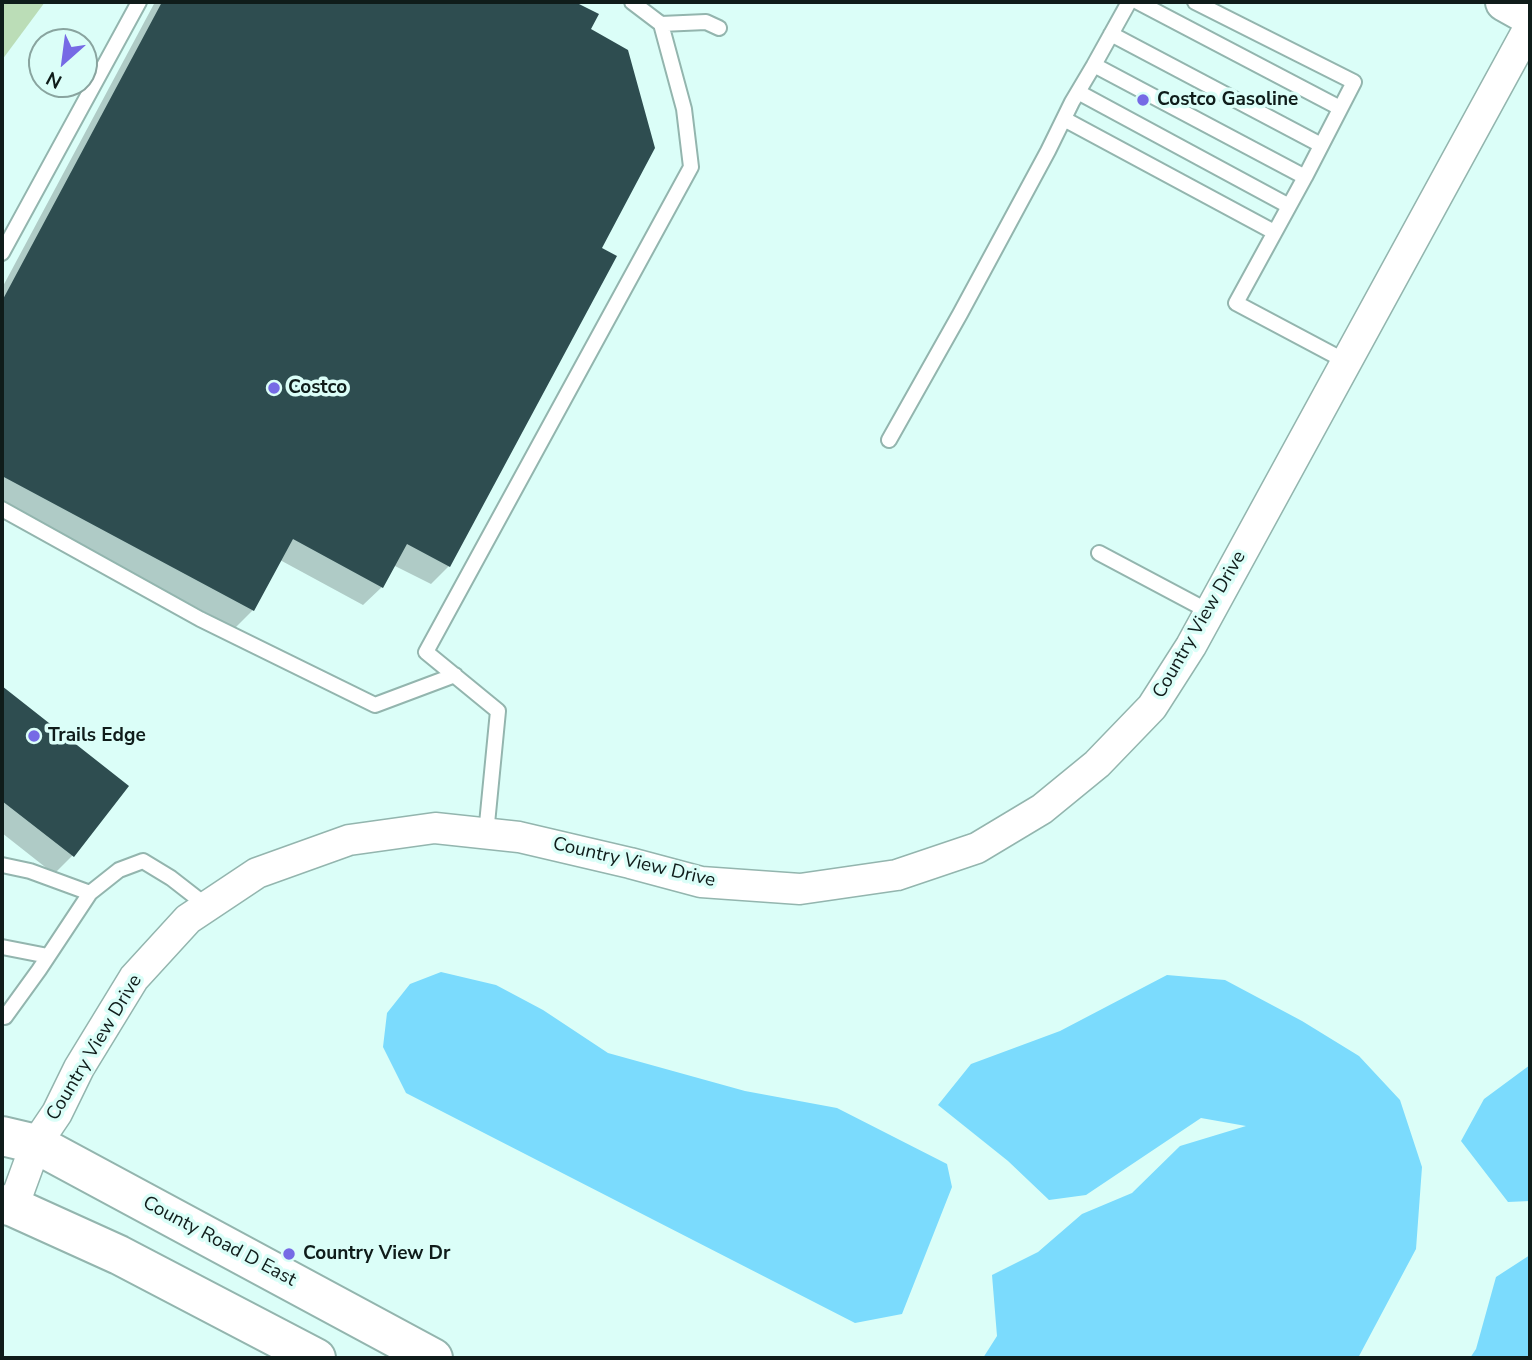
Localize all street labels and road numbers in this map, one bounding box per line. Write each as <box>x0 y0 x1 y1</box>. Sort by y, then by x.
street label: Country View Drive <box>1149 547 1251 703</box>
street label: Country View Drive <box>550 833 718 893</box>
street label: Country View Drive <box>42 971 148 1125</box>
street label: County Road D East <box>138 1192 300 1292</box>

